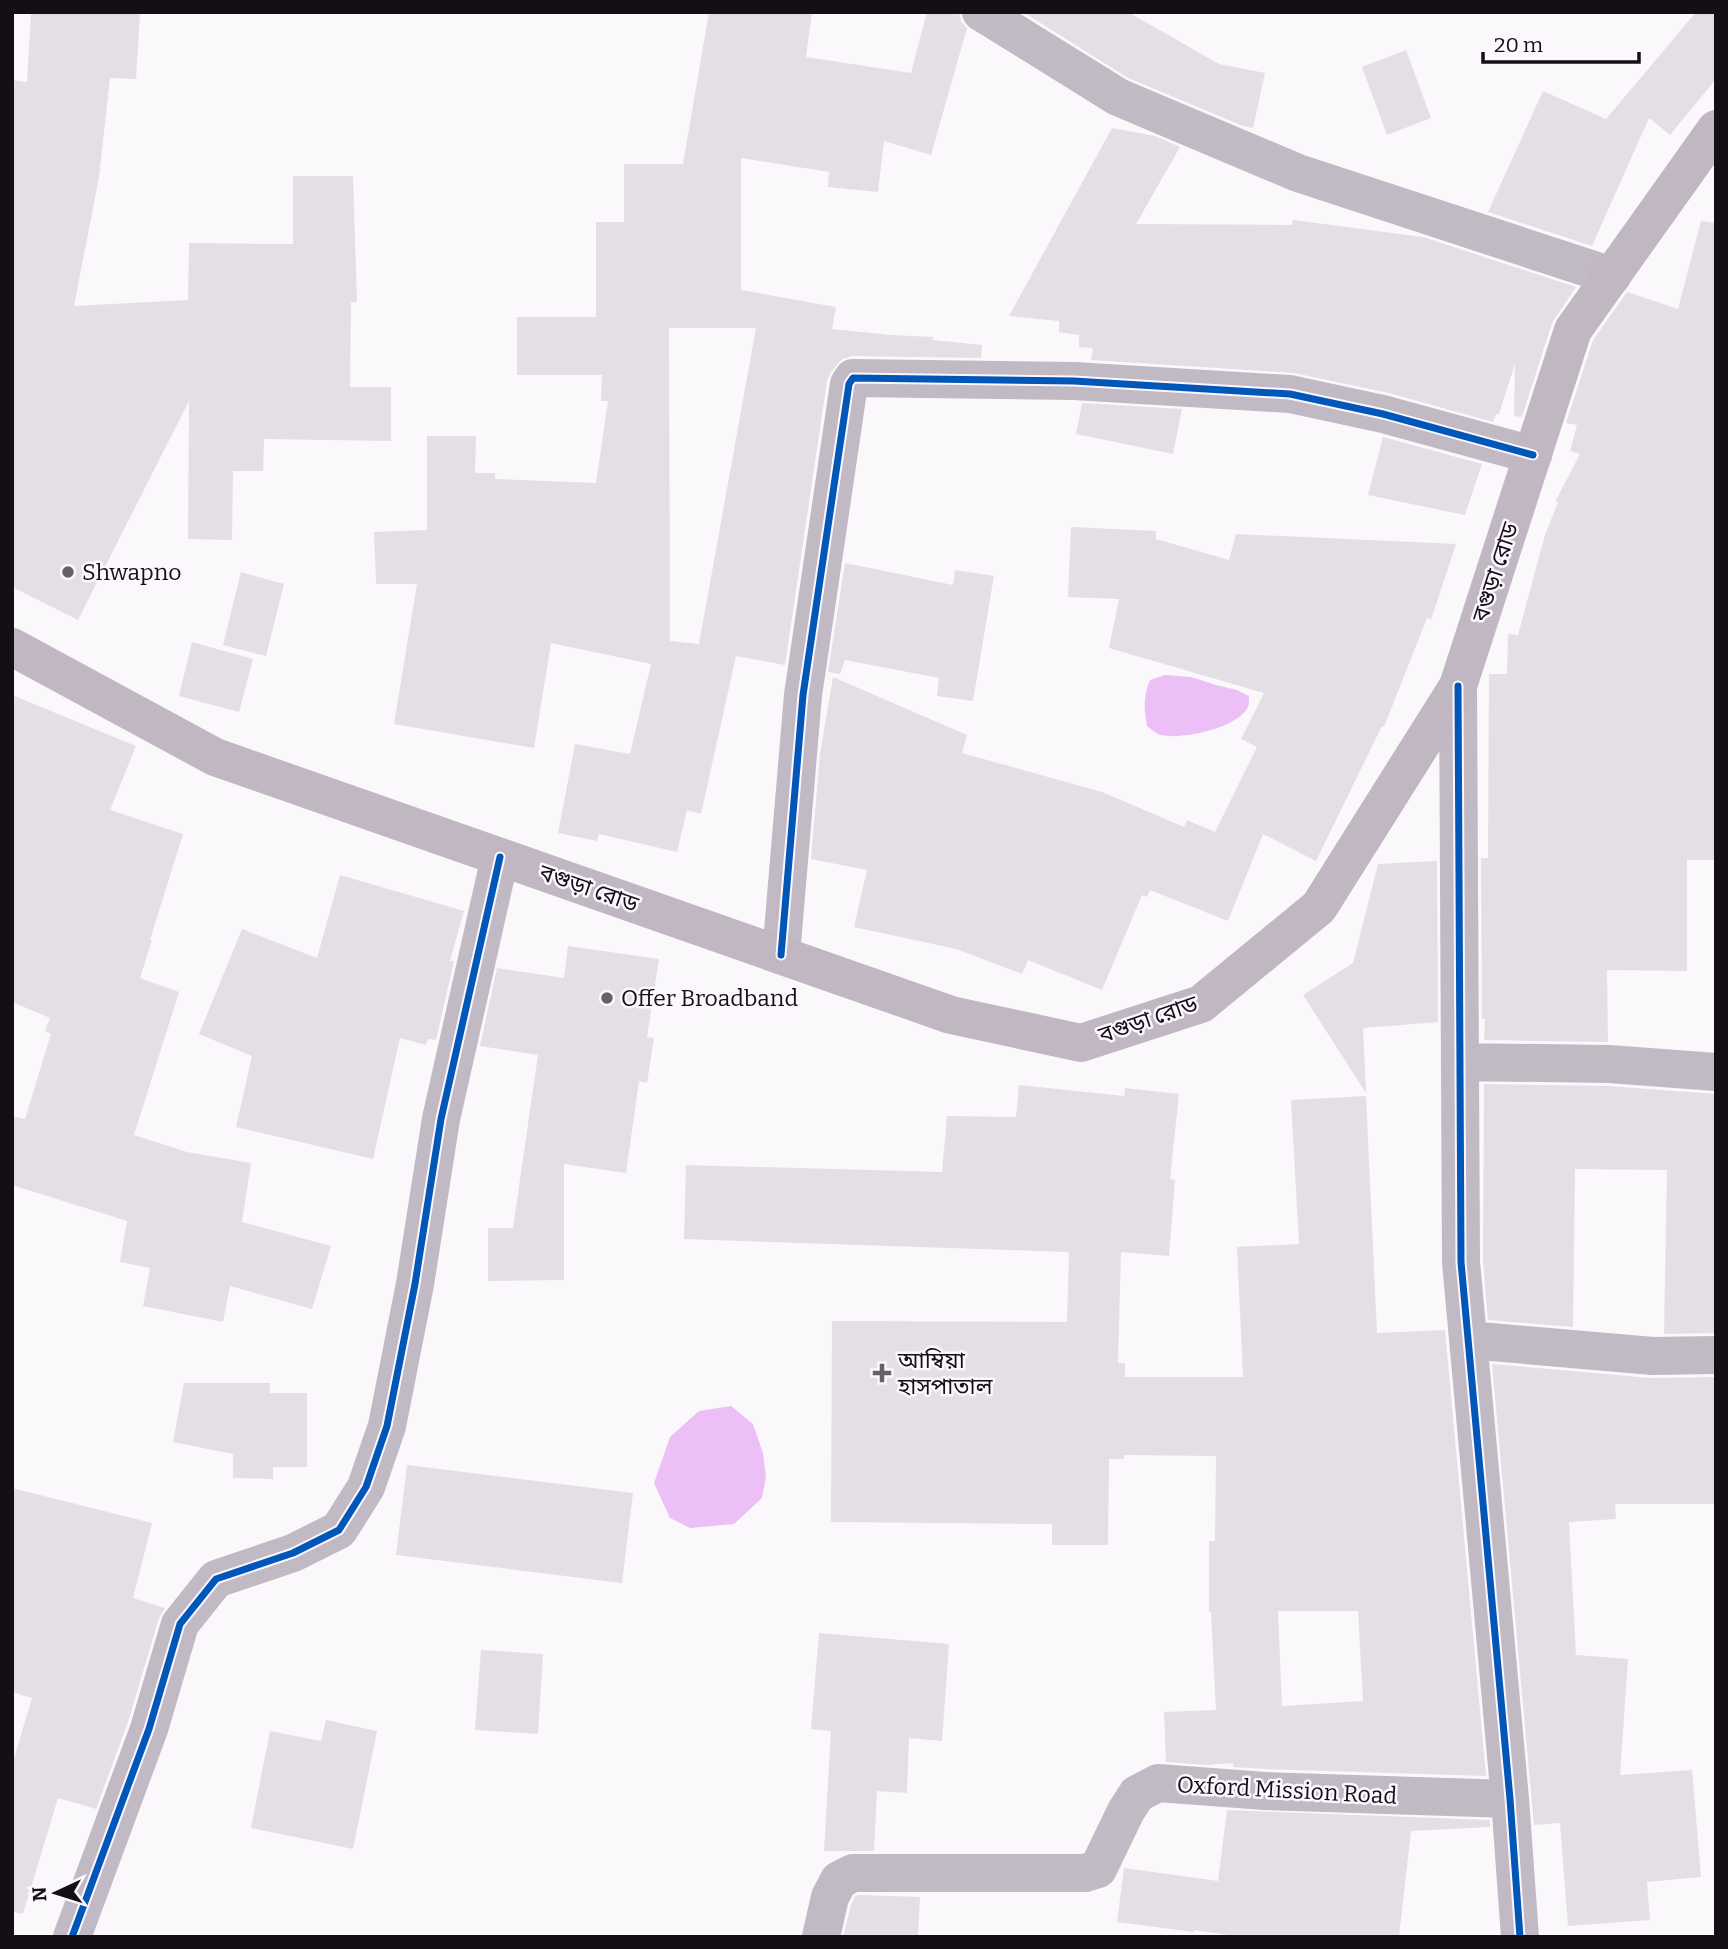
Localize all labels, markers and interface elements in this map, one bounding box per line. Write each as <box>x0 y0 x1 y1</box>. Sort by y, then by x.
scale bar <box>1483 21 1639 65</box>
text: 20 m <box>1494 32 1543 58</box>
street label: বগুড়া রোড <box>1466 518 1524 626</box>
place label: Shwapno <box>82 558 182 586</box>
marker: Shwapno <box>60 564 76 580</box>
street label: বগুড়া রোড <box>535 858 643 918</box>
place label: Offer Broadband <box>621 984 798 1012</box>
street label: বগুড়া রোড <box>1094 989 1202 1049</box>
marker: Offer Broadband <box>599 990 615 1006</box>
place label: আম্বিয়া হাসপাতাল <box>897 1346 994 1400</box>
marker: আম্বিয়া হাসপাতাল <box>872 1363 892 1383</box>
street label: Oxford Mission Road <box>1176 1770 1398 1810</box>
north arrow <box>21 1858 91 1928</box>
text: N <box>28 1886 52 1902</box>

